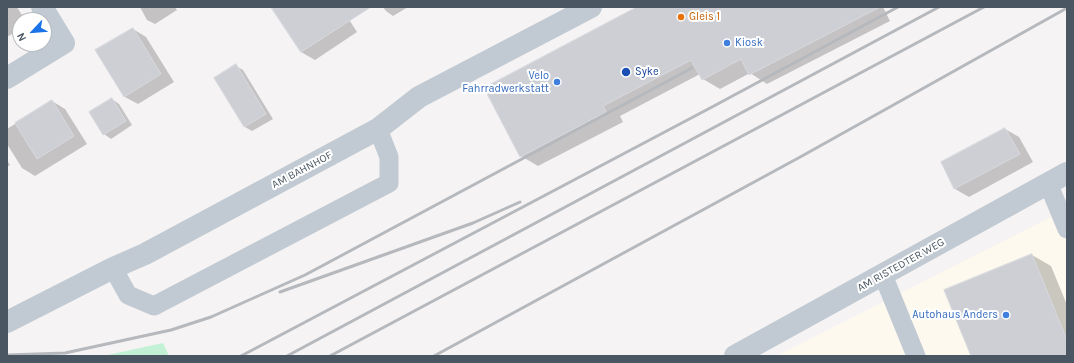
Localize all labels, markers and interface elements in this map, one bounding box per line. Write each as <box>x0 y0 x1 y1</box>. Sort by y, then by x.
place label: Gleis 1 <box>689 10 720 24</box>
north arrow <box>12 12 52 52</box>
marker: Gleis 1 <box>676 12 686 22</box>
text: N <box>14 31 29 43</box>
place label: Kiosk <box>735 36 763 50</box>
marker: Kiosk <box>722 38 732 48</box>
place label: Syke <box>635 65 659 79</box>
marker: Syke <box>620 66 632 78</box>
place label: Velo Fahrradwerkstatt <box>462 69 549 95</box>
marker: Velo Fahrradwerkstatt <box>552 77 562 87</box>
street label: AM BAHNHOF <box>270 149 334 191</box>
street label: AM RISTEDTER WEG <box>855 236 947 294</box>
place label: Autohaus Anders <box>912 308 998 322</box>
marker: Autohaus Anders <box>1001 310 1011 320</box>

